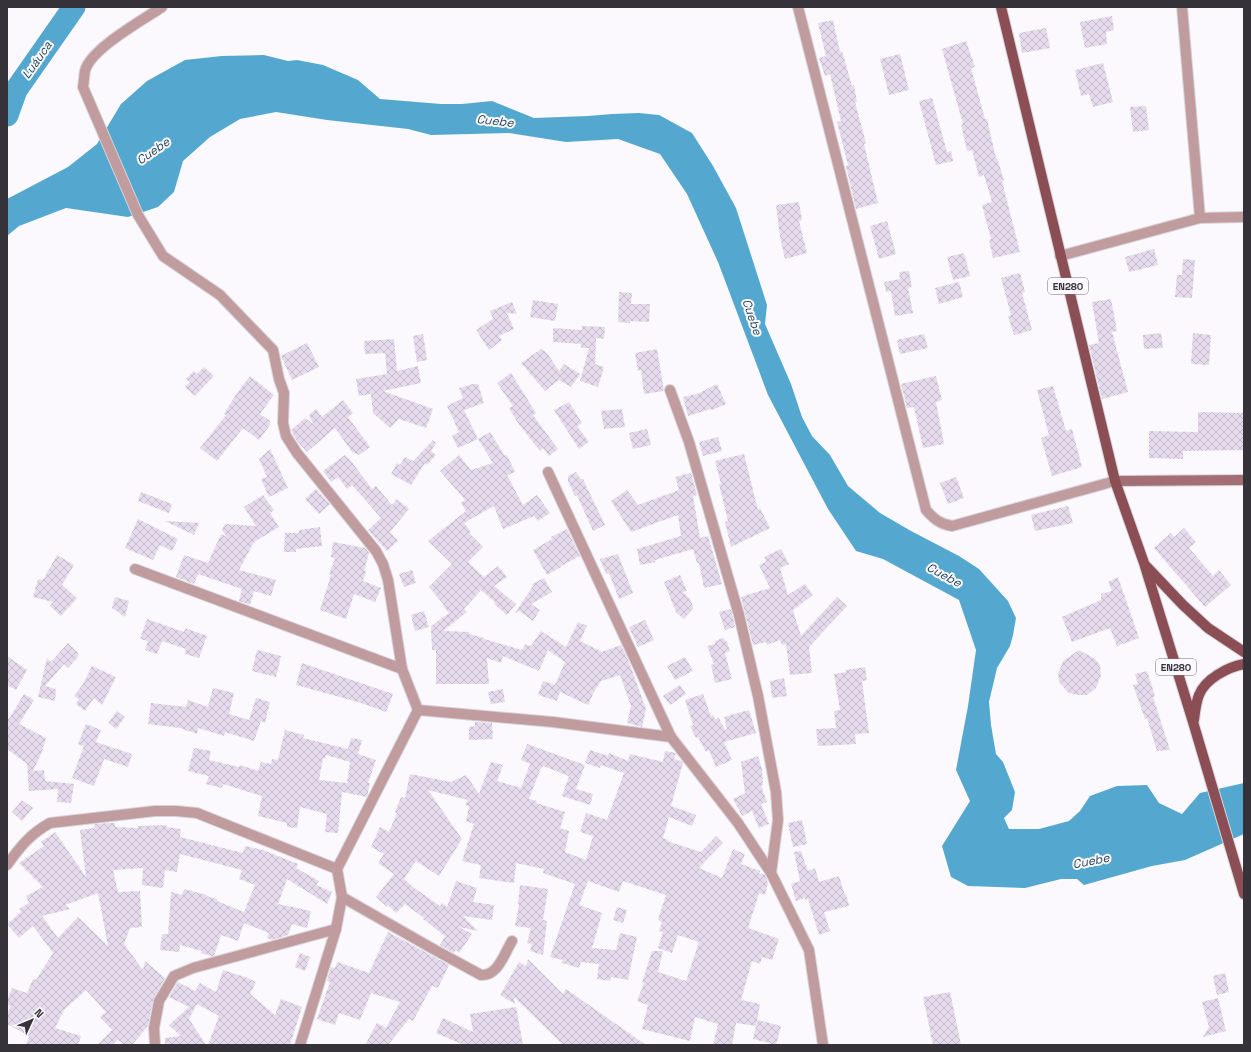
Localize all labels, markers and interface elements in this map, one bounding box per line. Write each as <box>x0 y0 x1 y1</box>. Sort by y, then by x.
water label: Luáuca <box>18 38 56 82</box>
water label: Cuebe <box>476 111 515 131</box>
water label: Cuebe <box>133 133 173 168</box>
road number: EN280 <box>1048 278 1088 294</box>
water label: Cuebe <box>738 297 766 338</box>
water label: Cuebe <box>924 559 965 591</box>
road number: EN280 <box>1156 659 1196 675</box>
water label: Cuebe <box>1071 849 1112 872</box>
north arrow <box>12 1000 52 1040</box>
text: N <box>32 1006 47 1021</box>

